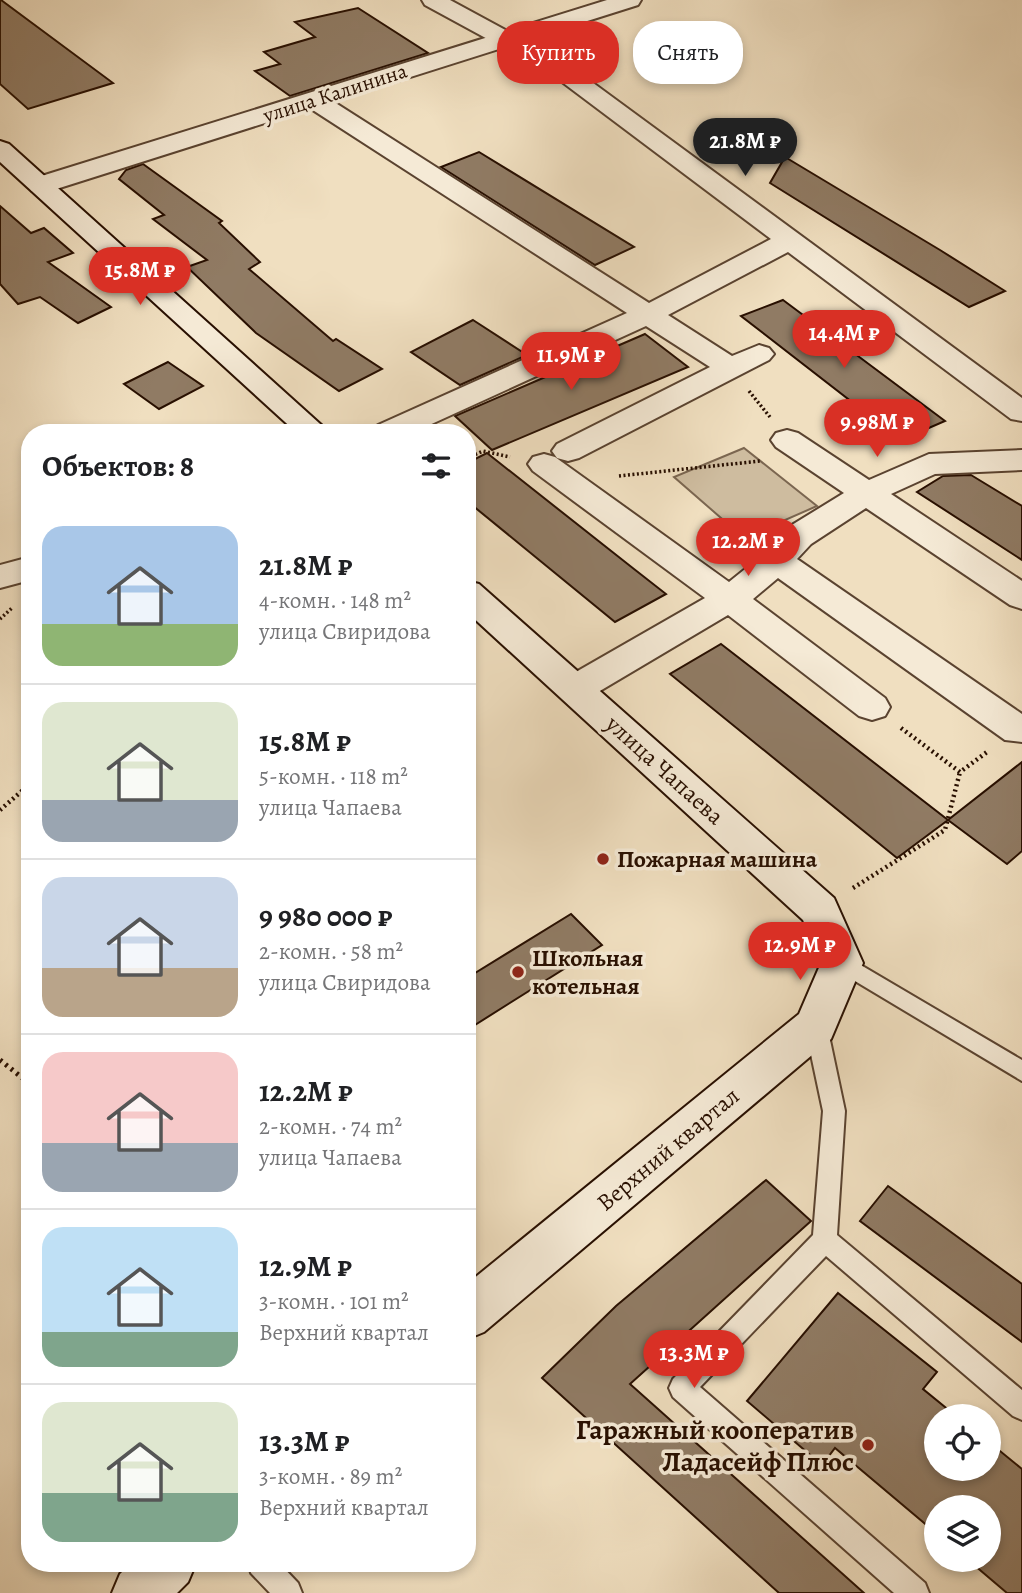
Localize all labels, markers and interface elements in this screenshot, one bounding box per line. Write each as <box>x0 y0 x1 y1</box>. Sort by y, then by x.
chip: Купить <box>497 21 619 84</box>
chip: Снять <box>633 21 743 84</box>
street label: улица Калинина <box>258 56 411 130</box>
pin: 21.8M ₽ <box>680 118 810 178</box>
text: 21.8M ₽ <box>709 125 781 156</box>
pin: 15.8M ₽ <box>75 247 205 307</box>
text: 15.8M ₽ <box>105 254 175 285</box>
pin: 14.4M ₽ <box>779 310 909 370</box>
text: 14.4M ₽ <box>808 317 880 348</box>
pin: 11.9M ₽ <box>506 332 636 392</box>
text: 11.9M ₽ <box>537 339 605 370</box>
pin: 9.98M ₽ <box>812 400 942 459</box>
text: 9.98M ₽ <box>840 406 914 437</box>
text: Объектов: 8 <box>42 446 194 486</box>
icon: filters <box>417 447 455 485</box>
pin: 12.2M ₽ <box>683 518 813 578</box>
text: 12.2M ₽ <box>712 525 784 556</box>
text: 21.8M ₽ <box>259 545 353 585</box>
icon: home <box>98 554 182 638</box>
text: 4-комн. · 148 m² <box>259 585 411 616</box>
text: улица Свиридова <box>259 616 431 647</box>
street label: улица Чапаева <box>598 708 731 832</box>
text: 15.8M ₽ <box>259 721 351 761</box>
icon: home <box>98 730 182 814</box>
text: 5-комн. · 118 m² <box>259 761 408 792</box>
text: улица Чапаева <box>259 792 402 823</box>
place label: Пожарная машина <box>617 843 818 875</box>
marker: Пожарная машина <box>595 851 611 867</box>
text: 9 980 000 ₽ <box>259 896 392 936</box>
icon: home <box>98 905 182 989</box>
pin: 12.9M ₽ <box>735 922 865 982</box>
text: 12.9M ₽ <box>764 929 836 960</box>
text: 2-комн. · 58 m² <box>259 936 403 967</box>
place label: Школьная котельная <box>532 942 643 1002</box>
marker: Школьная котельная <box>510 964 526 980</box>
text: улица Свиридова <box>259 967 431 998</box>
text: 12.2M ₽ <box>259 1071 353 1111</box>
icon: home <box>98 1080 182 1164</box>
street label: Верхний квартал <box>590 1080 746 1218</box>
text: 2-комн. · 74 m² <box>259 1111 402 1142</box>
text: улица Чапаева <box>259 1142 402 1173</box>
text: 12.9M ₽ <box>259 1246 352 1286</box>
icon: home <box>98 1255 182 1339</box>
text: 3-комн. · 101 m² <box>259 1286 409 1317</box>
text: Верхний квартал <box>259 1317 429 1348</box>
pin: 13.3M ₽ <box>629 1330 759 1390</box>
text: 13.3M ₽ <box>659 1337 729 1368</box>
map controls <box>924 1404 1001 1572</box>
button: locate <box>924 1404 1001 1481</box>
place label: Гаражный кооператив Ладасейф Плюс <box>576 1411 854 1481</box>
text: 13.3M ₽ <box>259 1421 349 1461</box>
icon: home <box>98 1430 182 1514</box>
marker: Гаражный кооператив Ладасейф Плюс <box>860 1437 876 1453</box>
text: 3-комн. · 89 m² <box>259 1461 402 1492</box>
text: Верхний квартал <box>259 1492 429 1523</box>
button: layers <box>924 1495 1001 1572</box>

